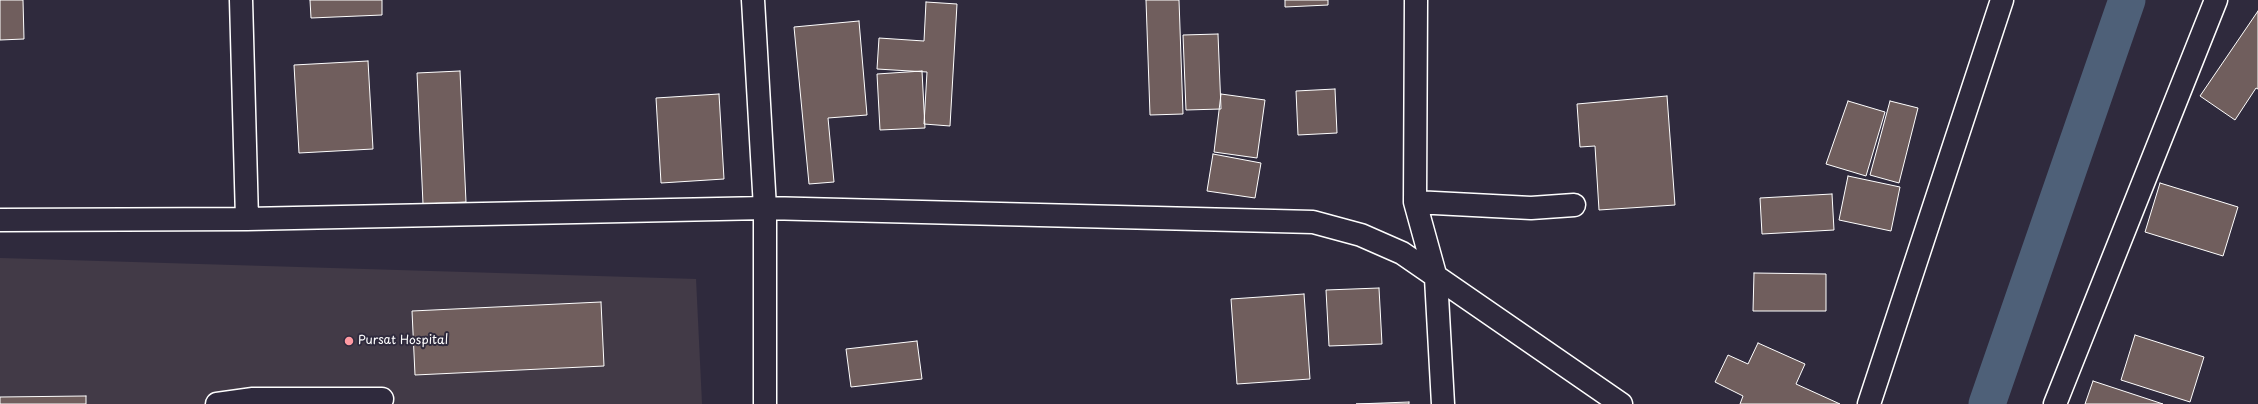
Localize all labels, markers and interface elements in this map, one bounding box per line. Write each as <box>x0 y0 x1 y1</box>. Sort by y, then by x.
place label: Pursat Hospital <box>358 334 448 348</box>
marker: Pursat Hospital <box>343 335 355 347</box>

